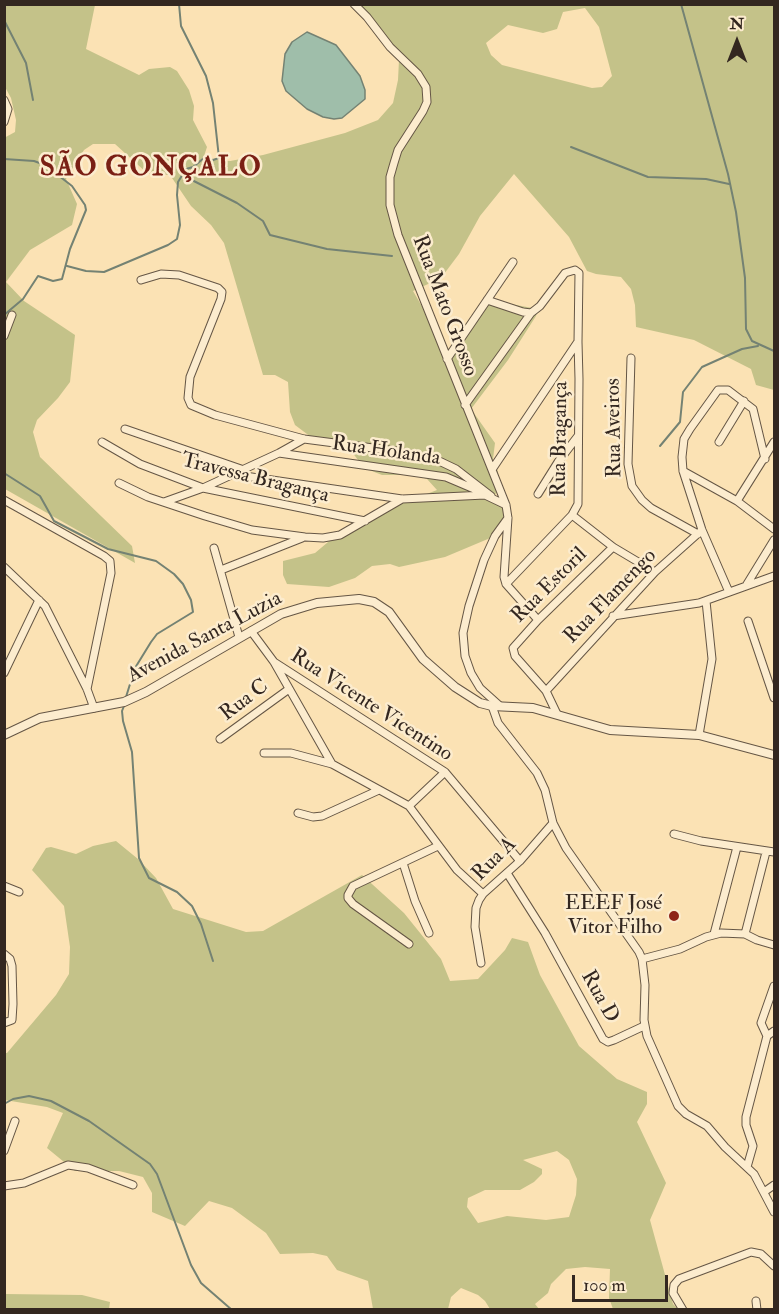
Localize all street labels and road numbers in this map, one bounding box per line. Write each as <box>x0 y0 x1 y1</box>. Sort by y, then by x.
street label: Rua Mato Grosso <box>406 232 482 380</box>
street label: Rua Aveiros <box>602 378 628 478</box>
street label: Rua Bragança <box>547 381 575 497</box>
street label: Rua Holanda <box>330 432 442 472</box>
street label: Travessa Bragança <box>178 448 332 510</box>
street label: Rua Estoril <box>507 543 593 629</box>
street label: Rua Flamengo <box>559 544 663 650</box>
street label: Avenida Santa Luzia <box>123 587 287 689</box>
street label: Rua Vicente Vicentino <box>285 644 457 768</box>
street label: Rua C <box>216 675 274 727</box>
street label: Rua A <box>468 833 522 887</box>
street label: Rua D <box>574 966 624 1028</box>

